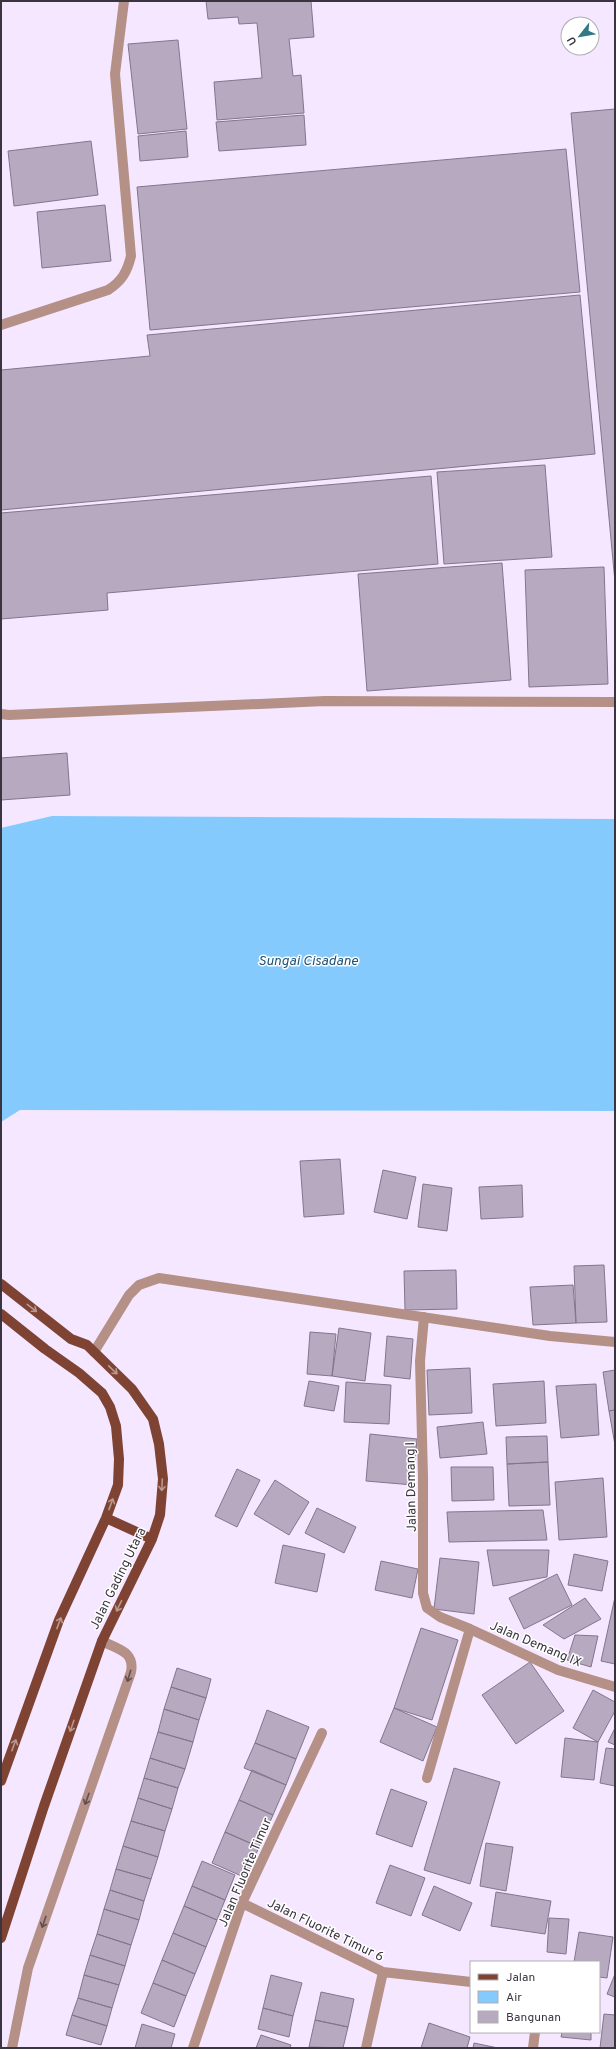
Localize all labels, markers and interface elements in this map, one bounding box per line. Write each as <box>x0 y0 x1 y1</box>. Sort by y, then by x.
north arrow <box>560 16 600 56</box>
text: U <box>564 34 580 48</box>
water label: Sungai Cisadane <box>258 953 359 970</box>
one-way arrow <box>26 1303 37 1312</box>
one-way arrow <box>108 1365 118 1375</box>
street label: Jalan Demang I <box>403 1442 421 1532</box>
one-way arrow <box>159 1478 166 1491</box>
one-way arrow <box>108 1498 116 1510</box>
street label: Jalan Gading Utara <box>87 1525 150 1633</box>
one-way arrow <box>115 1599 122 1611</box>
one-way arrow <box>55 1617 63 1629</box>
street label: Jalan Demang IX <box>487 1618 584 1671</box>
one-way arrow <box>125 1669 132 1682</box>
one-way arrow <box>67 1720 75 1732</box>
one-way arrow <box>11 1739 19 1751</box>
one-way arrow <box>83 1793 91 1805</box>
street label: Jalan Fluorite Timur <box>216 1816 276 1930</box>
street label: Jalan Fluorite Timur 6 <box>264 1896 386 1966</box>
one-way arrow <box>40 1915 48 1927</box>
legend <box>470 1961 600 2033</box>
text: Jalan <box>506 1970 535 1986</box>
text: Air <box>506 1990 522 2006</box>
text: Bangunan <box>506 2010 561 2026</box>

